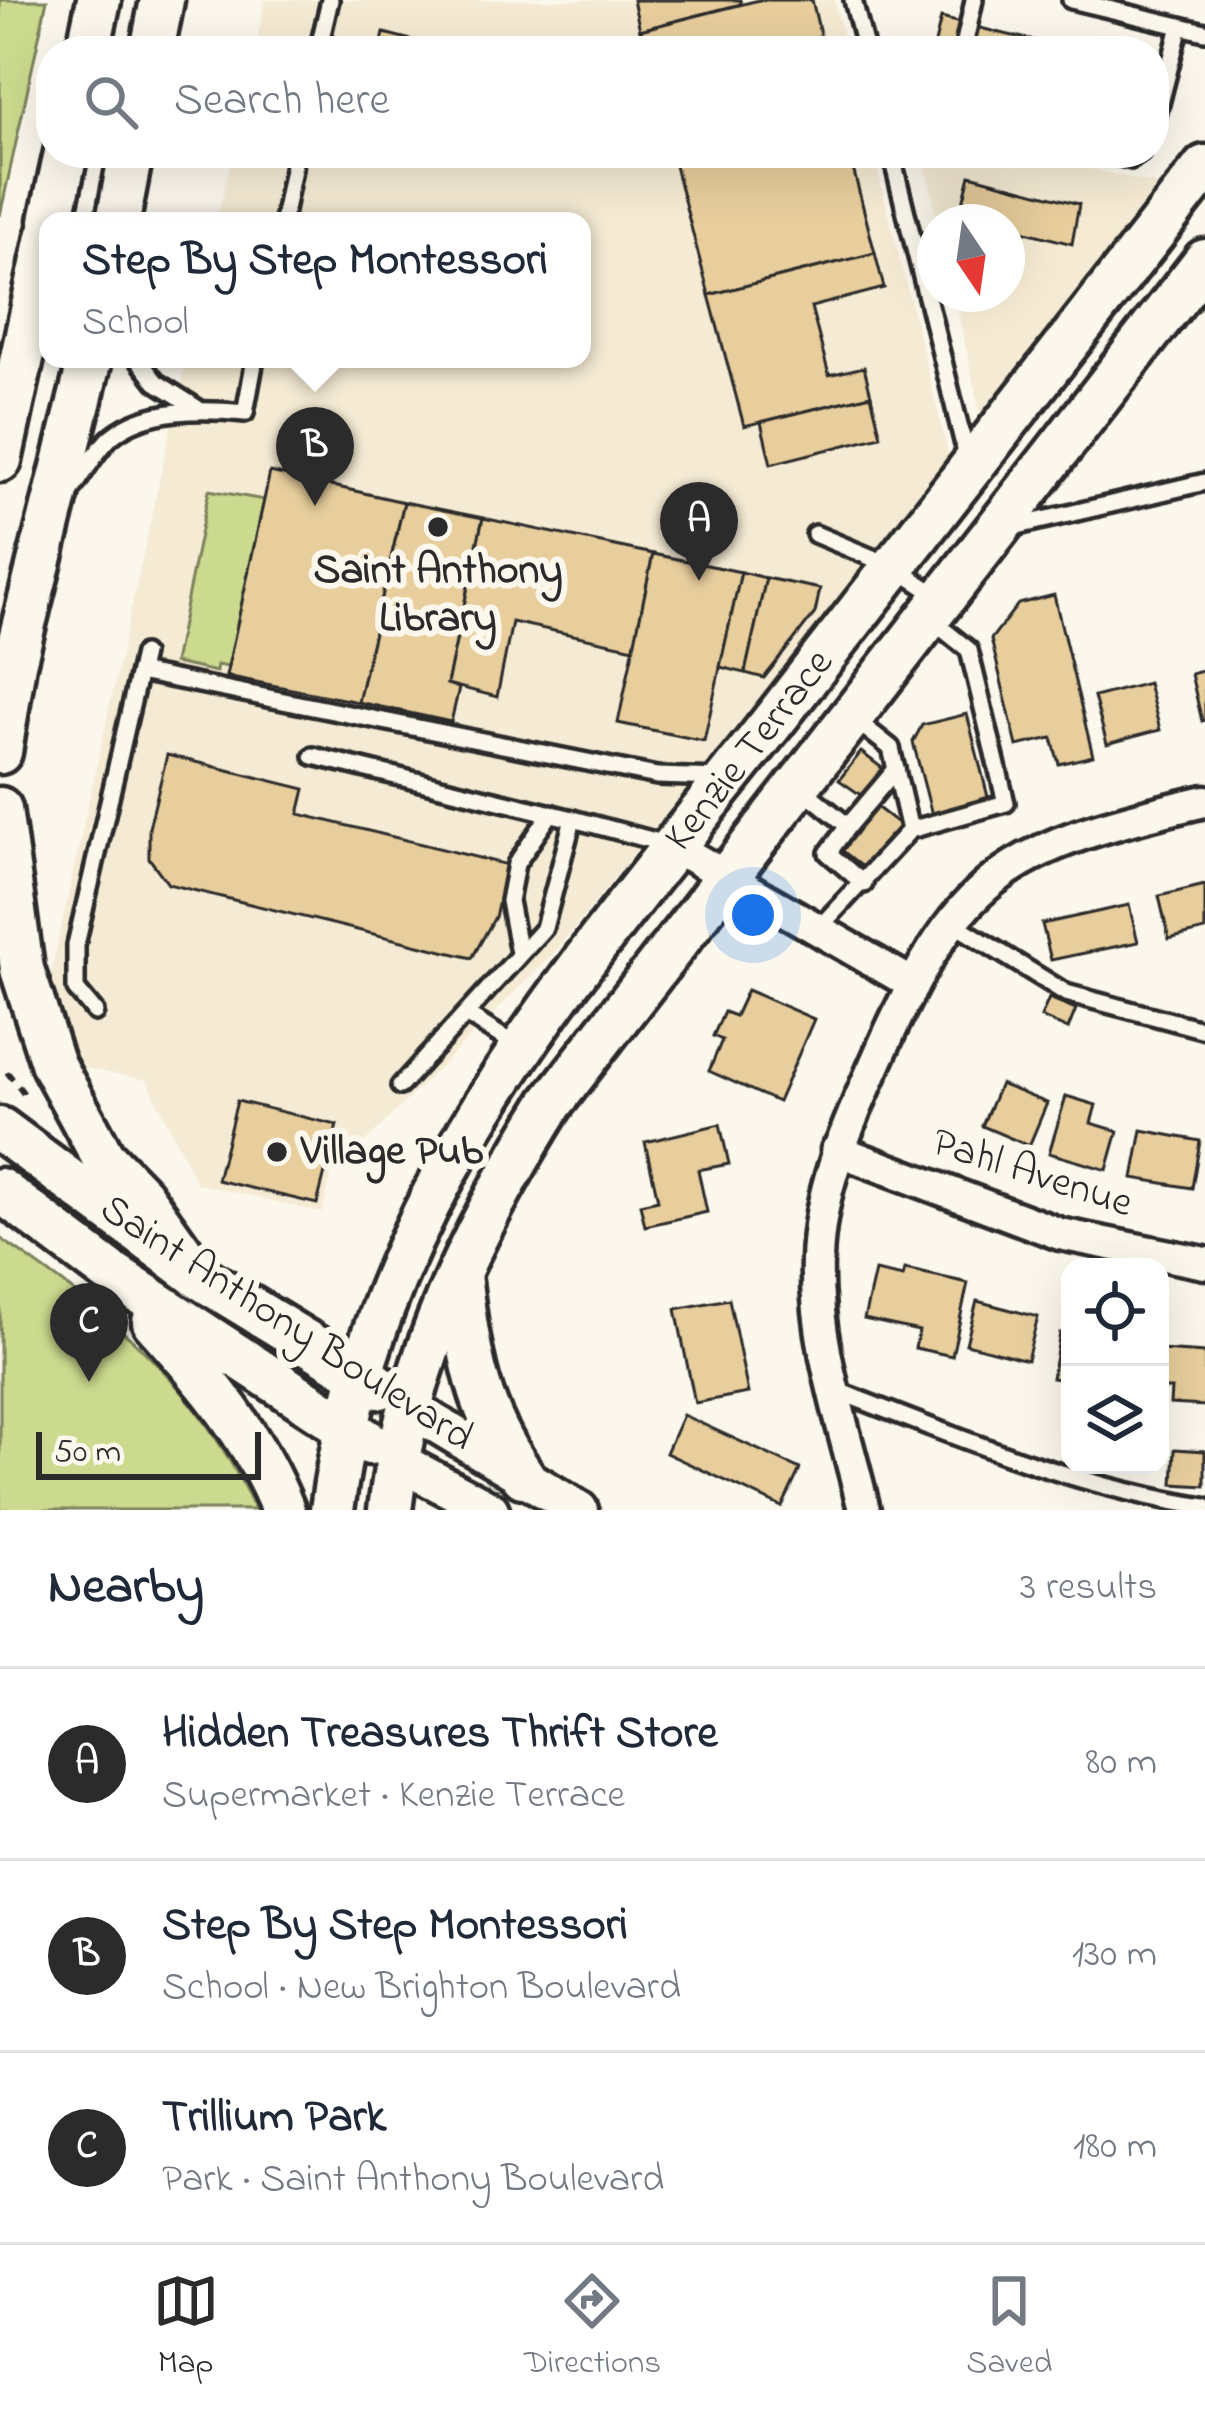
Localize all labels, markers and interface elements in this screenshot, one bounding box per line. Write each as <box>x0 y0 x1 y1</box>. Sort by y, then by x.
search box <box>36 36 1169 168</box>
icon: search <box>78 69 144 135</box>
text: Search here <box>174 69 390 135</box>
north arrow <box>917 204 1025 312</box>
popup <box>39 212 591 368</box>
text: Step By Step Montessori <box>82 229 548 295</box>
text: School <box>82 295 189 352</box>
pin: B <box>276 407 354 506</box>
pin: A <box>660 482 738 581</box>
marker: Saint Anthony Library <box>425 514 451 540</box>
place label: Saint Anthony Library <box>313 541 563 650</box>
street label: Kenzie Terrace <box>650 636 849 865</box>
your location <box>723 885 783 945</box>
street label: Pahl Avenue <box>924 1113 1140 1235</box>
place label: Village Pub <box>300 1122 483 1184</box>
marker: Village Pub <box>264 1139 290 1165</box>
street label: Saint Anthony Boulevard <box>87 1180 485 1468</box>
map controls <box>1061 1258 1169 1474</box>
button: locate <box>1061 1258 1169 1366</box>
pin: C <box>50 1283 128 1382</box>
button: layers <box>1061 1366 1169 1474</box>
scale bar <box>36 1426 261 1479</box>
text: 50 m <box>54 1429 121 1477</box>
text: Nearby <box>48 1551 204 1626</box>
text: 3 results <box>1020 1560 1157 1617</box>
text: Hidden Treasures Thrift Store <box>162 1702 718 1768</box>
text: A <box>75 1735 99 1792</box>
text: 80 m <box>1086 1735 1157 1792</box>
text: Supermarket · Kenzie Terrace <box>162 1768 625 1825</box>
text: Step By Step Montessori <box>162 1894 628 1960</box>
text: B <box>74 1927 100 1984</box>
text: 130 m <box>1072 1927 1157 1984</box>
text: School · New Brighton Boulevard <box>162 1960 681 2017</box>
text: Trillium Park <box>162 2086 386 2152</box>
text: C <box>76 2119 98 2176</box>
text: 180 m <box>1073 2119 1157 2176</box>
text: Park · Saint Anthony Boulevard <box>162 2152 664 2209</box>
tab: Map <box>153 2268 219 2388</box>
tab: Directions <box>524 2268 661 2388</box>
tab: Saved <box>966 2268 1052 2388</box>

